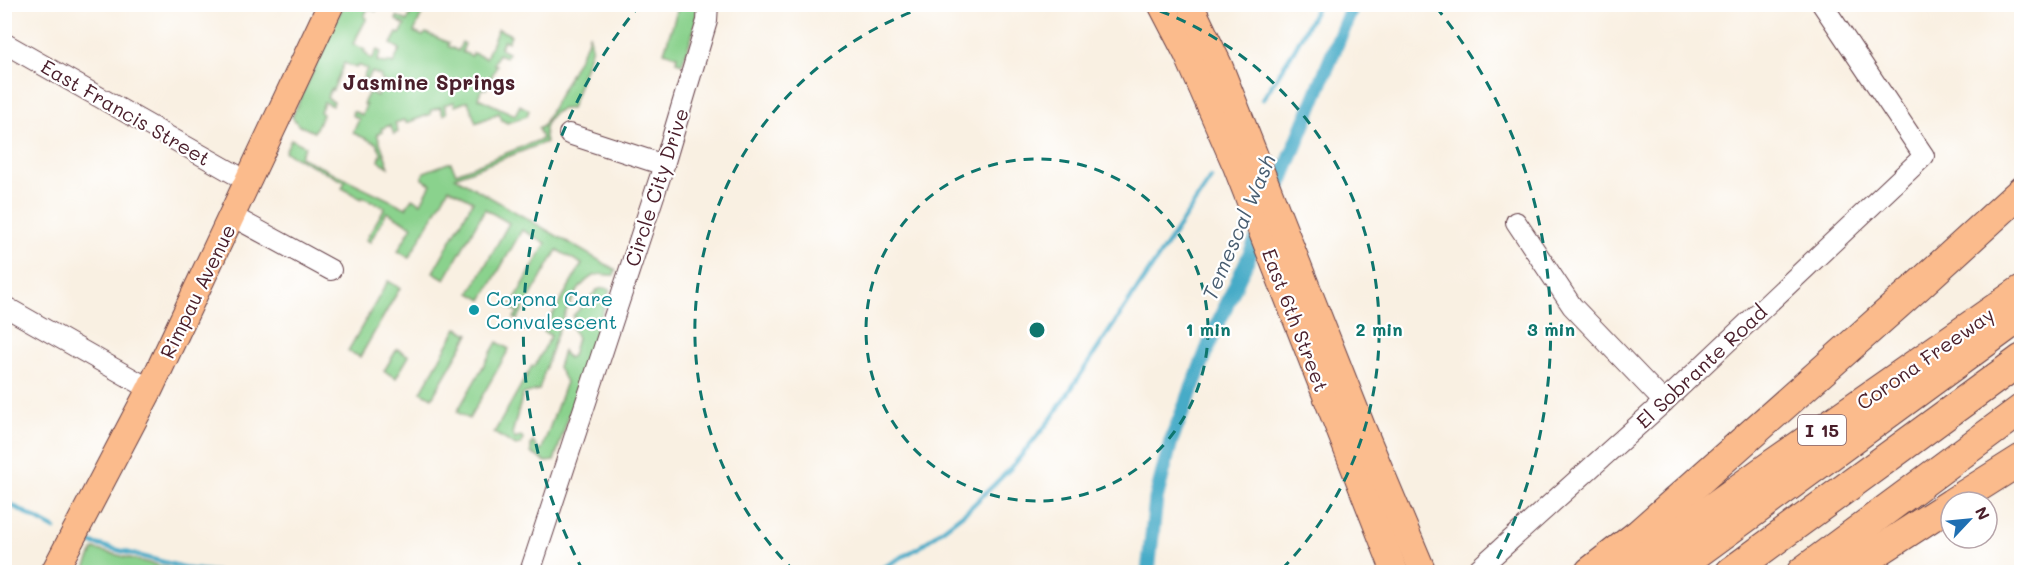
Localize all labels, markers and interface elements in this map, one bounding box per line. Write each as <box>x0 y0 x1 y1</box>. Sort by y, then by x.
street label: East Francis Street <box>37 53 215 171</box>
district label: Jasmine Springs <box>343 68 515 95</box>
street label: Circle City Drive <box>618 105 694 269</box>
water label: Temescal Wash <box>1195 150 1281 304</box>
street label: Rimpau Avenue <box>153 220 241 362</box>
street label: East 6th Street <box>1257 245 1335 395</box>
place label: Corona Care Convalescent <box>486 285 617 334</box>
street label: El Sobrante Road <box>1630 299 1772 433</box>
street label: Corona Freeway <box>1851 301 1999 415</box>
marker: Corona Care Convalescent <box>467 303 481 317</box>
text: 1 min <box>1185 317 1231 341</box>
text: 2 min <box>1355 317 1403 341</box>
text: 3 min <box>1527 317 1575 341</box>
centre of rings <box>1027 320 1047 340</box>
road number: I 15 <box>1798 415 1846 445</box>
north arrow <box>1939 490 1999 550</box>
text: N <box>1971 503 1995 523</box>

